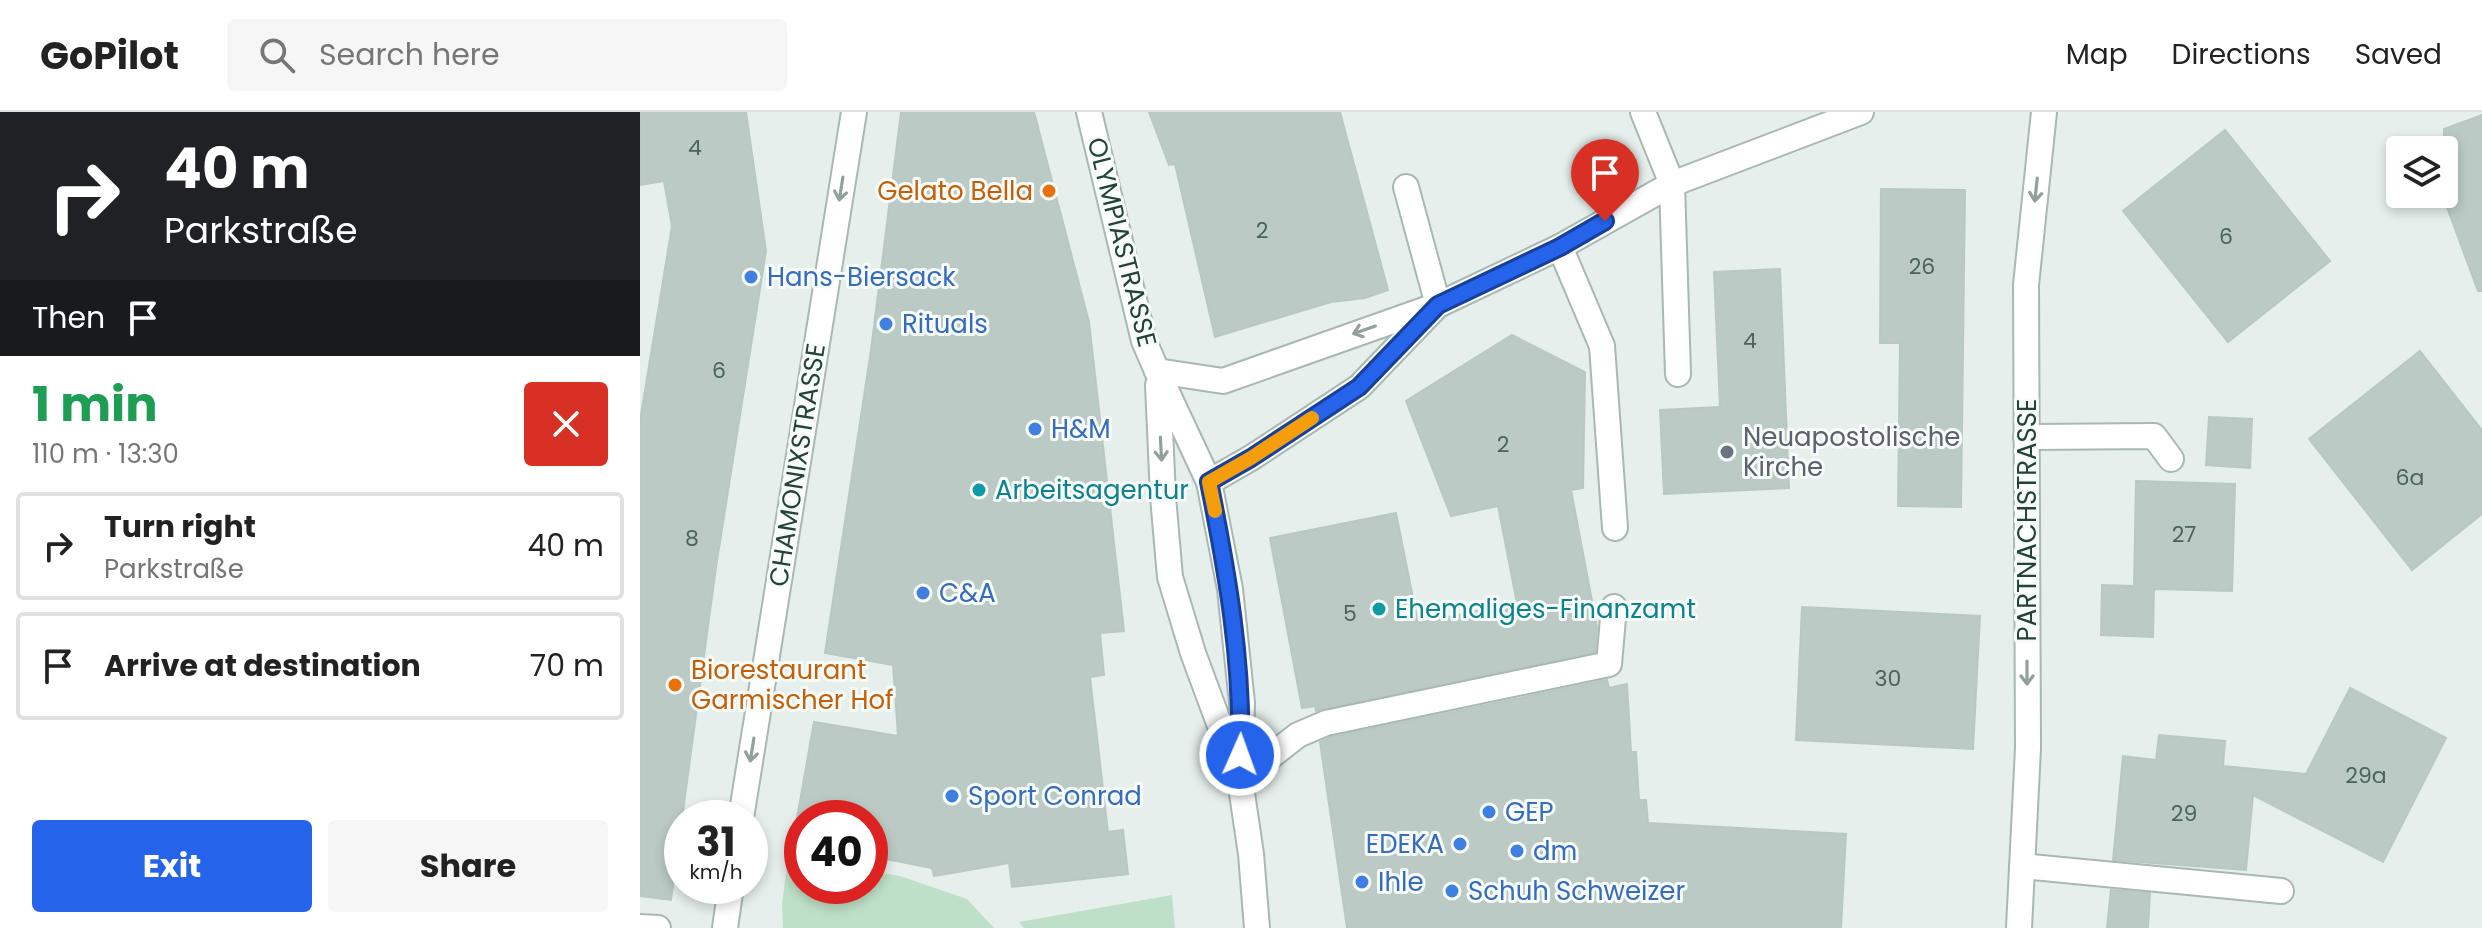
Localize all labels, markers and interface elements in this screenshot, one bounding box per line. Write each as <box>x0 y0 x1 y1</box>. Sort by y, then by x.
search box <box>227 19 787 91</box>
text: GoPilot <box>40 29 179 82</box>
icon: search <box>255 33 299 77</box>
text: Search here <box>319 33 500 76</box>
text: Map <box>2066 35 2128 74</box>
text: Directions <box>2172 35 2311 74</box>
text: Saved <box>2355 35 2442 74</box>
text: 40 m <box>164 129 310 208</box>
house number: 4 <box>688 132 702 163</box>
street label: OLYMPIASTRASSE <box>1079 133 1165 351</box>
map controls <box>2386 136 2458 208</box>
button: layers <box>2386 136 2458 208</box>
pin <box>1571 139 1639 221</box>
icon: right <box>32 144 136 248</box>
icon: arrive <box>1583 151 1627 195</box>
place label: Gelato Bella <box>877 173 1033 209</box>
one-way arrow <box>833 176 848 201</box>
one-way arrow <box>2028 176 2043 203</box>
marker: Gelato Bella <box>1040 182 1058 200</box>
text: Parkstraße <box>164 205 358 256</box>
house number: 2 <box>1256 215 1268 246</box>
house number: 6 <box>2219 221 2233 252</box>
house number: 26 <box>1909 251 1935 282</box>
place label: Hans-Biersack <box>767 259 956 295</box>
marker: Hans-Biersack <box>742 268 760 286</box>
text: Then <box>32 296 105 339</box>
icon: arrive <box>121 296 165 340</box>
place label: Rituals <box>902 306 988 342</box>
marker: Rituals <box>877 315 895 333</box>
one-way arrow <box>1352 324 1377 339</box>
house number: 4 <box>1743 325 1757 356</box>
street label: CHAMONIXSTRASSE <box>760 341 834 589</box>
house number: 6 <box>712 355 726 386</box>
text: 1 min <box>32 371 158 438</box>
button: close <box>524 382 608 466</box>
street label: PARTNACHSTRASSE <box>2009 399 2045 641</box>
place label: H&M <box>1051 411 1111 447</box>
place label: Neuapostolische Kirche <box>1743 419 1960 485</box>
marker: H&M <box>1026 420 1044 438</box>
house number: 2 <box>1497 429 1509 460</box>
one-way arrow <box>1153 435 1168 462</box>
text: 110 m · 13:30 <box>32 436 179 472</box>
marker: Neuapostolische Kirche <box>1718 443 1736 461</box>
house number: 6a <box>2396 462 2424 493</box>
place label: Arbeitsagentur <box>995 472 1189 508</box>
marker: Arbeitsagentur <box>970 481 988 499</box>
text: Turn right <box>104 505 256 548</box>
house number: 27 <box>2172 519 2196 550</box>
house number: 8 <box>685 523 699 554</box>
icon: right <box>36 524 80 568</box>
text: 40 m <box>527 524 604 567</box>
text: Parkstraße <box>104 551 244 587</box>
place label: C&A <box>939 575 996 611</box>
marker: C&A <box>914 584 932 602</box>
place label: Ehemaliges-Finanzamt <box>1395 591 1696 627</box>
house number: 5 <box>1343 598 1357 629</box>
marker: Ehemaliges-Finanzamt <box>1370 600 1388 618</box>
icon: arrive <box>36 644 80 688</box>
text: Arrive at destination <box>104 644 421 687</box>
text: 70 m <box>530 644 604 687</box>
place label: Biorestaurant Garmischer Hof <box>691 652 894 718</box>
one-way arrow <box>2019 659 2035 686</box>
house number: 30 <box>1875 663 1901 694</box>
marker: Biorestaurant Garmischer Hof <box>666 676 684 694</box>
position arrow <box>1198 713 1282 797</box>
one-way arrow <box>744 737 759 762</box>
house number: 29a <box>2345 760 2387 791</box>
place label: Sport Conrad <box>968 778 1142 814</box>
marker: Sport Conrad <box>943 787 961 805</box>
place label: GEP <box>1505 794 1554 830</box>
house number: 29 <box>2171 798 2197 829</box>
speed limit sign: 40 <box>784 800 888 904</box>
marker: GEP <box>1480 803 1498 821</box>
text: 31 <box>696 814 736 870</box>
button: Exit <box>32 820 312 912</box>
button: Share <box>328 820 608 912</box>
place label: EDEKA <box>1366 826 1444 862</box>
place label: dm <box>1533 833 1577 869</box>
marker: EDEKA <box>1451 835 1469 853</box>
marker: dm <box>1508 842 1526 860</box>
text: km/h <box>689 858 743 886</box>
place label: Ihle <box>1378 864 1424 900</box>
marker: Ihle <box>1353 873 1371 891</box>
place label: Schuh Schweizer <box>1468 873 1685 909</box>
marker: Schuh Schweizer <box>1443 882 1461 900</box>

